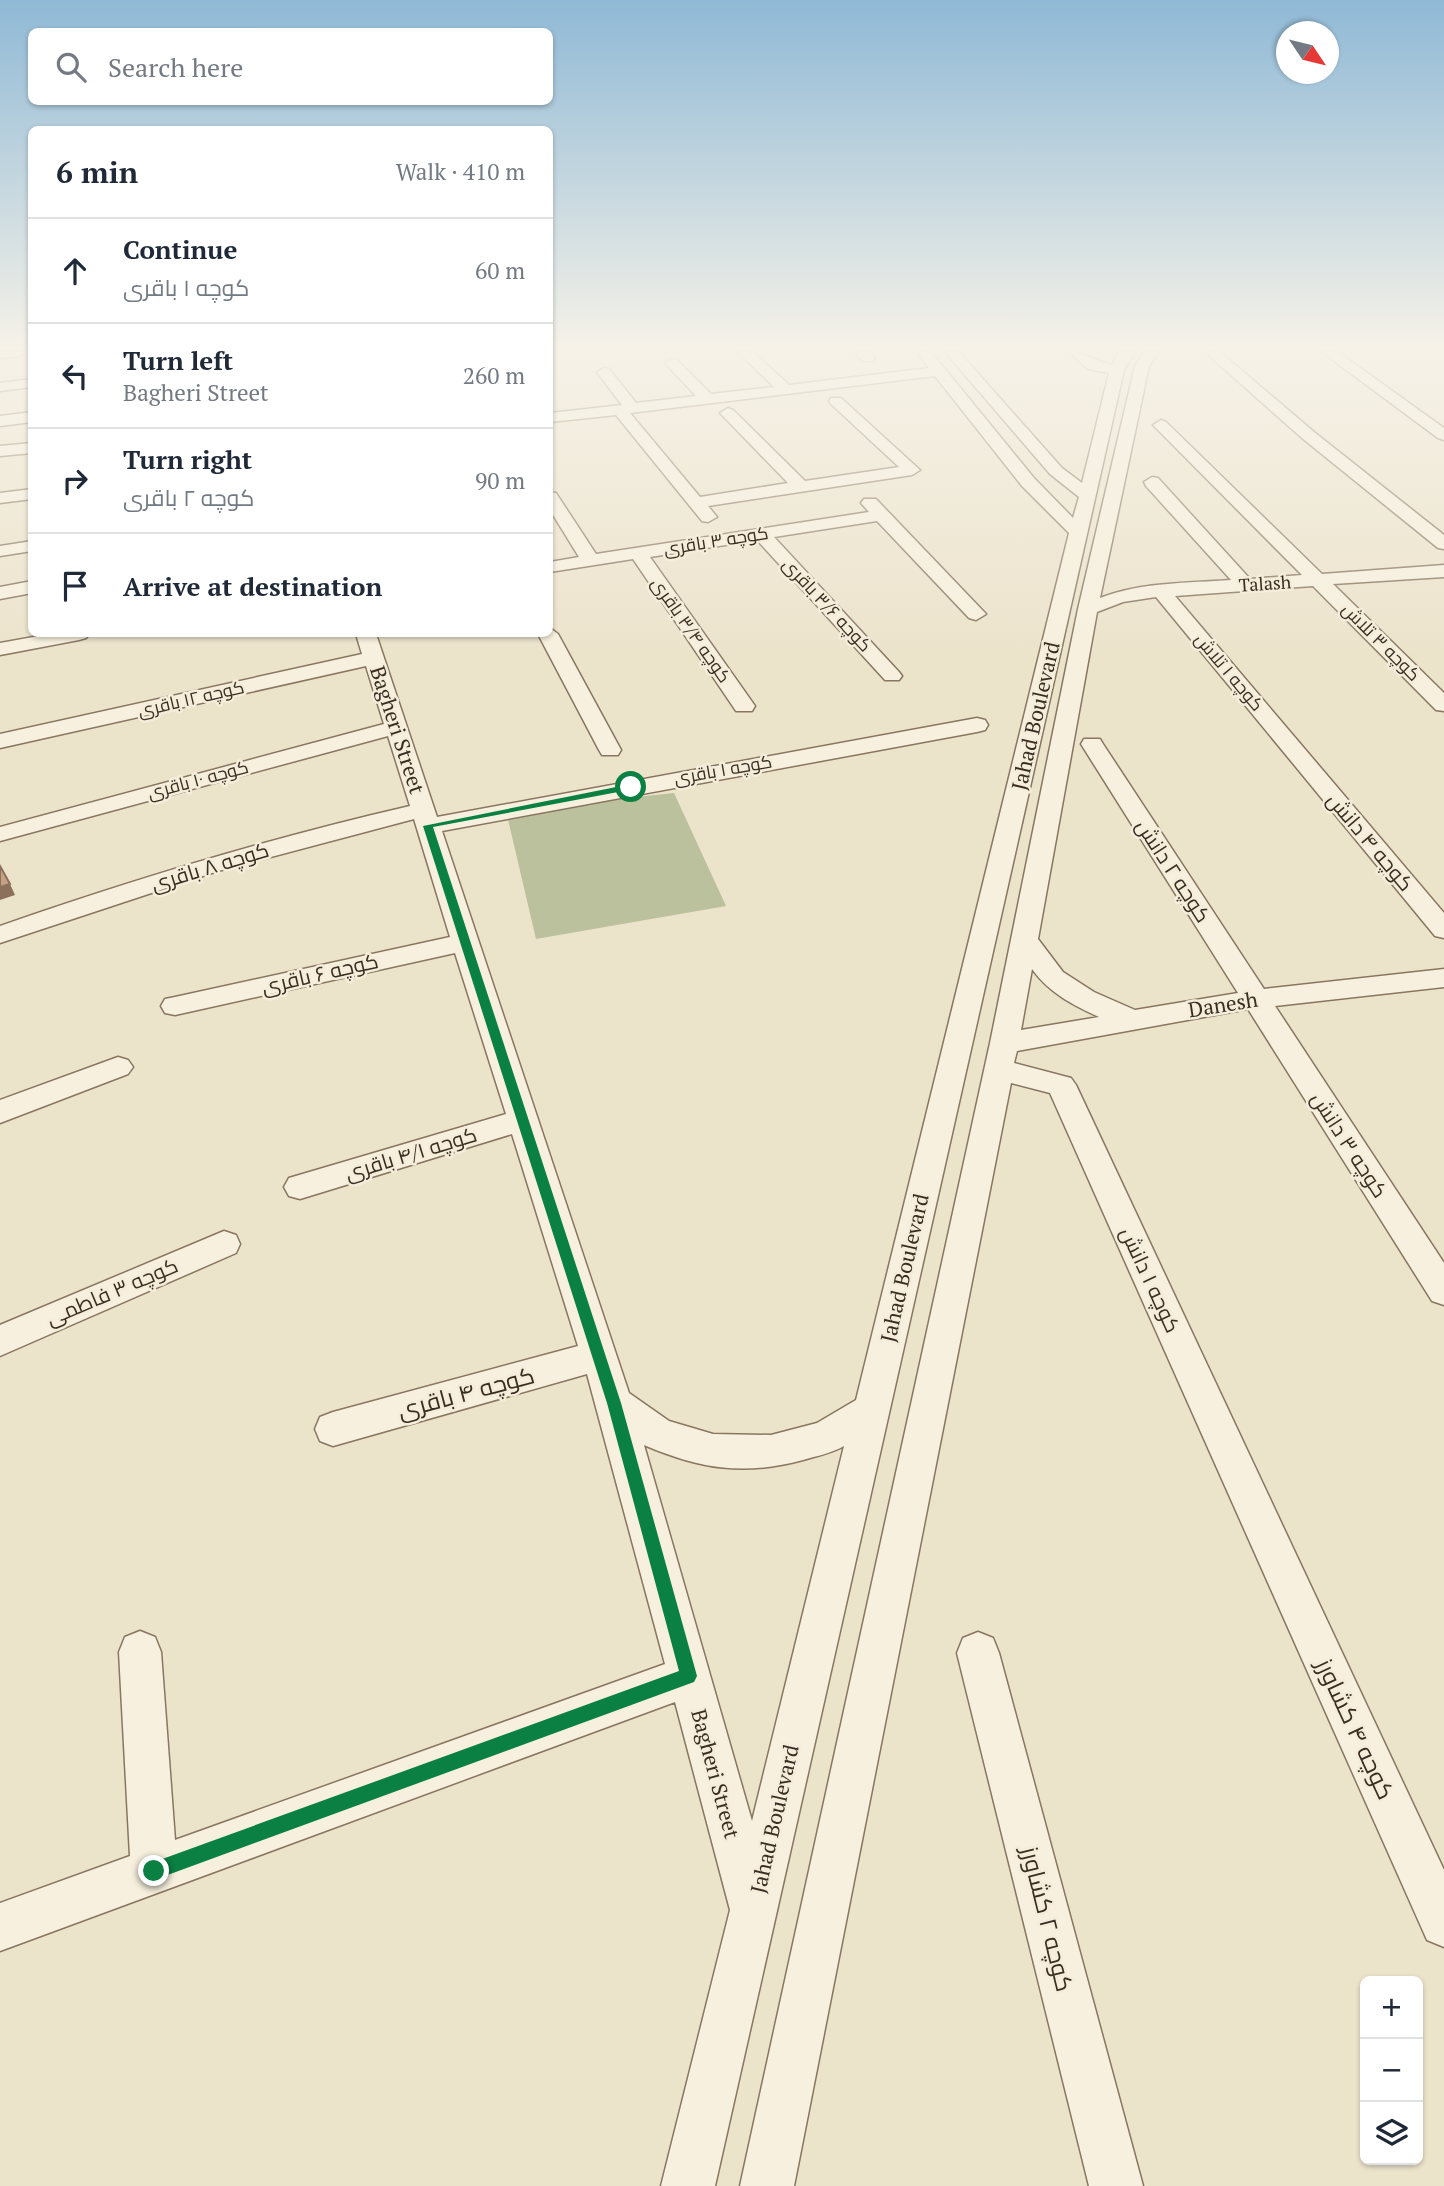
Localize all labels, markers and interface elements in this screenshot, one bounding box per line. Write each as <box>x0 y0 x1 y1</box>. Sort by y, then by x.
north arrow <box>1276 21 1339 84</box>
search box <box>28 28 553 105</box>
icon: search <box>52 48 90 86</box>
text: Search here <box>108 50 243 84</box>
text: 6 min <box>56 152 138 192</box>
text: Walk · 410 m <box>396 156 525 187</box>
text: Continue <box>123 232 237 266</box>
icon: ahead <box>56 252 94 290</box>
text: 60 m <box>475 255 525 286</box>
text: کوچه ۱ باقری <box>123 272 249 303</box>
text: Turn left <box>123 343 233 377</box>
icon: left <box>56 357 94 395</box>
text: 260 m <box>463 360 525 391</box>
text: Bagheri Street <box>123 377 269 408</box>
text: Turn right <box>123 442 252 476</box>
icon: right <box>56 462 94 500</box>
text: 90 m <box>475 465 525 496</box>
text: کوچه ۲ باقری <box>123 482 254 513</box>
street label: کوچه ۳ باقری <box>662 520 770 561</box>
street label: کوچه ۳/۶ باقری <box>777 552 878 657</box>
icon: arrive <box>56 567 94 605</box>
text: Arrive at destination <box>123 569 382 603</box>
street label: Talash <box>1238 569 1292 597</box>
street label: کوچه ۳/۴ باقری <box>646 572 737 688</box>
street label: کوچه ۳ تلاش <box>1337 597 1426 686</box>
street label: کوچه ۱ تلاش <box>1189 627 1270 716</box>
street label: Jahad Boulevard <box>1004 638 1066 793</box>
street label: Bagheri Street <box>364 662 432 797</box>
street label: کوچه ۱۲ باقری <box>135 674 247 723</box>
street label: کوچه ۱ باقری <box>672 749 774 790</box>
street label: کوچه ۱۰ باقری <box>145 754 251 805</box>
route start <box>615 771 646 802</box>
street label: کوچه ۴ دانش <box>1320 786 1420 897</box>
street label: کوچه ۲ دانش <box>1129 813 1218 928</box>
street label: کوچه ۸ باقری <box>147 835 272 898</box>
street label: کوچه ۶ باقری <box>259 946 381 1001</box>
street label: Danesh <box>1186 985 1260 1023</box>
street label: کوچه ۳ دانش <box>1304 1086 1395 1203</box>
street label: کوچه ۴/۱ باقری <box>341 1120 480 1187</box>
street label: Jahad Boulevard <box>873 1190 935 1345</box>
street label: کوچه ۱ دانش <box>1113 1222 1188 1337</box>
street label: کوچه ۳ فاطمی <box>41 1251 182 1332</box>
street label: کوچه ۴ باقری <box>394 1358 538 1427</box>
street label: کوچه ۴ کشاورز <box>1308 1651 1403 1805</box>
street label: Bagheri Street <box>685 1706 747 1842</box>
street label: Jahad Boulevard <box>743 1741 805 1896</box>
street label: کوچه ۲ کشاورز <box>1013 1841 1081 1995</box>
route end <box>138 1855 169 1886</box>
map controls <box>1360 1976 1423 2165</box>
button: + <box>1360 1976 1423 2039</box>
button: − <box>1360 2039 1423 2102</box>
button: layers <box>1360 2102 1423 2165</box>

